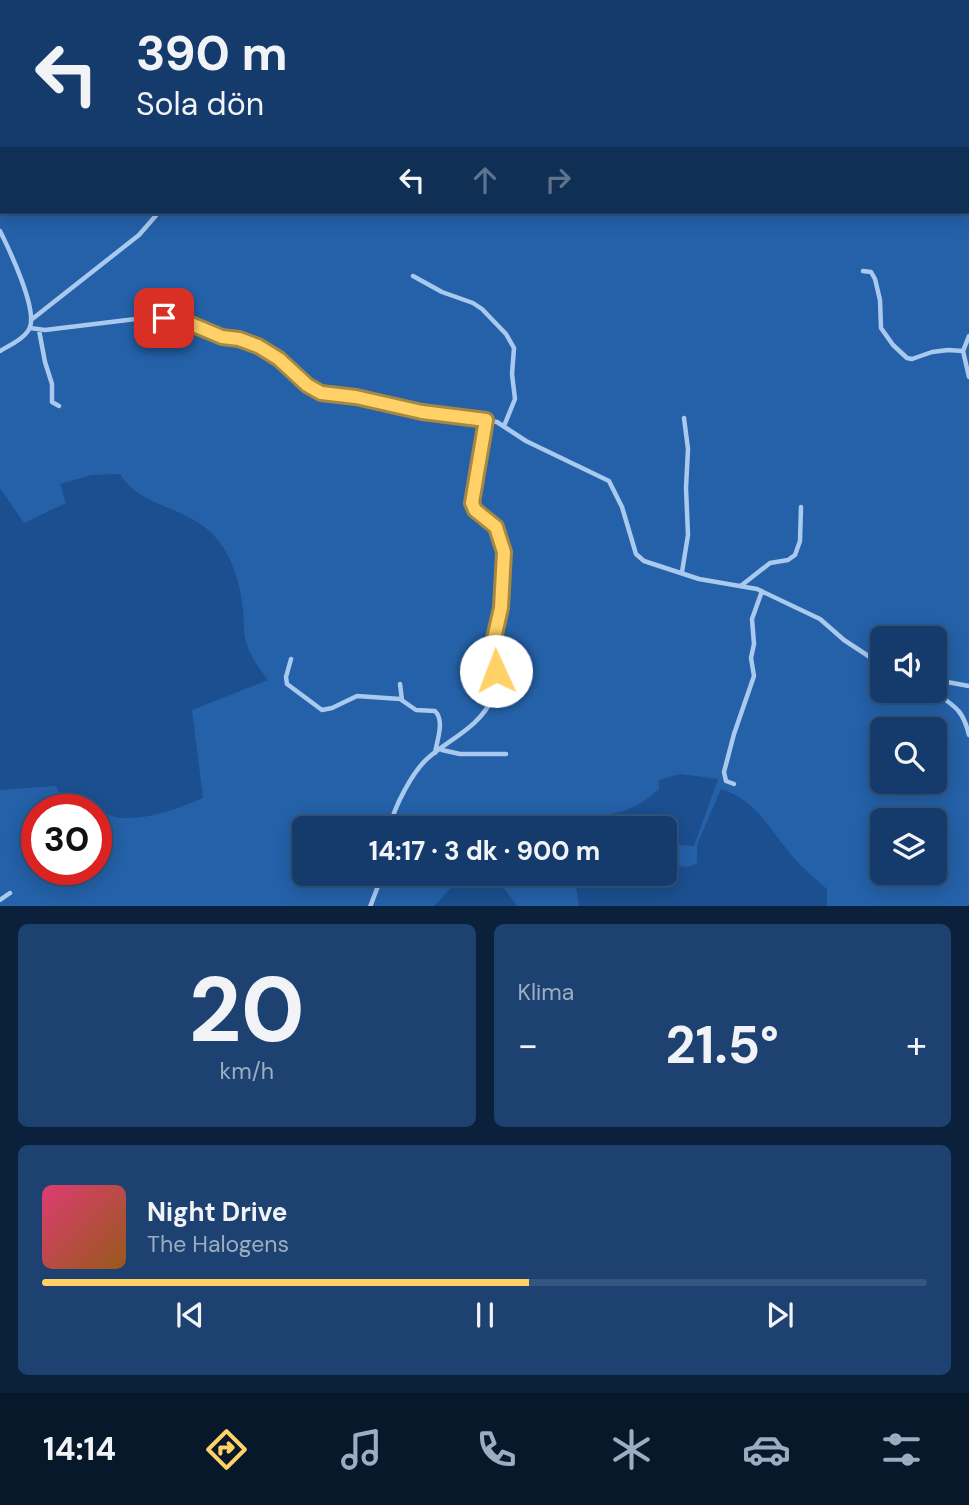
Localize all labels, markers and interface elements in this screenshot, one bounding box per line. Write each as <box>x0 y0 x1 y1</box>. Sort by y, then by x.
text: 390 m <box>136 21 288 85</box>
icon: left <box>21 28 112 119</box>
text: Sola dön <box>136 83 264 125</box>
icon: left <box>393 161 431 199</box>
icon: ahead <box>466 161 504 199</box>
icon: right <box>539 161 577 199</box>
pin <box>134 288 194 348</box>
icon: arrive <box>145 299 183 337</box>
map controls <box>870 626 947 885</box>
button: sound <box>870 626 947 703</box>
position arrow <box>459 634 533 708</box>
button: search <box>870 717 947 794</box>
speed limit sign: 30 <box>21 794 112 885</box>
button: layers <box>870 808 947 885</box>
text: 14:17 · 3 dk · 900 m <box>369 834 600 868</box>
text: 20 <box>189 951 305 1069</box>
text: Klima <box>518 977 574 1007</box>
text: 21.5° <box>666 1011 779 1079</box>
text: − <box>518 1020 538 1070</box>
text: + <box>906 1020 927 1070</box>
text: km/h <box>220 1056 274 1086</box>
text: Night Drive <box>147 1195 288 1229</box>
text: The Halogens <box>147 1229 289 1259</box>
icon: previous <box>171 1296 209 1334</box>
icon: pause <box>466 1296 504 1334</box>
icon: next <box>761 1296 799 1334</box>
icon: directions <box>202 1425 251 1474</box>
icon: music <box>337 1425 386 1474</box>
icon: phone <box>472 1425 521 1474</box>
icon: climate <box>607 1425 656 1474</box>
icon: car <box>742 1425 791 1474</box>
icon: filters <box>877 1425 926 1474</box>
text: 14:14 <box>43 1428 116 1470</box>

